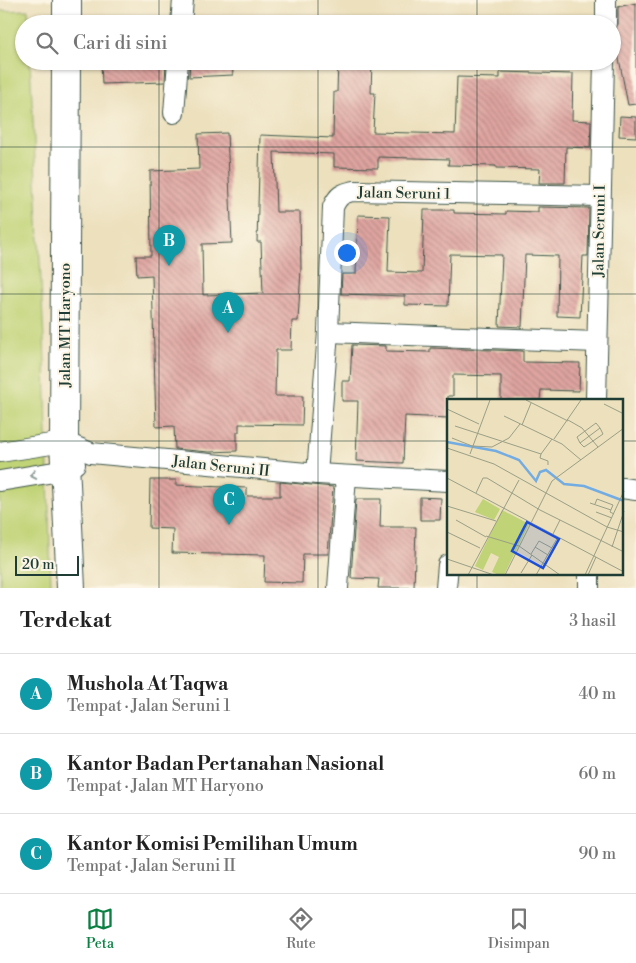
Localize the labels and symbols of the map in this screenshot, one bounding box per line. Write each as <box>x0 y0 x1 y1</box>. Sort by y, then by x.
street label: Jalan Seruni 1 <box>356 183 451 204</box>
street label: Jalan Seruni I <box>589 184 610 278</box>
pin: B <box>153 225 185 266</box>
your location <box>334 240 360 266</box>
street label: Jalan MT Haryono <box>56 263 75 388</box>
pin: A <box>212 292 244 333</box>
inset map <box>447 399 624 576</box>
street label: Jalan Seruni II <box>170 452 271 481</box>
one-way arrow <box>28 470 37 480</box>
pin: C <box>213 484 245 525</box>
scale bar <box>15 553 79 576</box>

